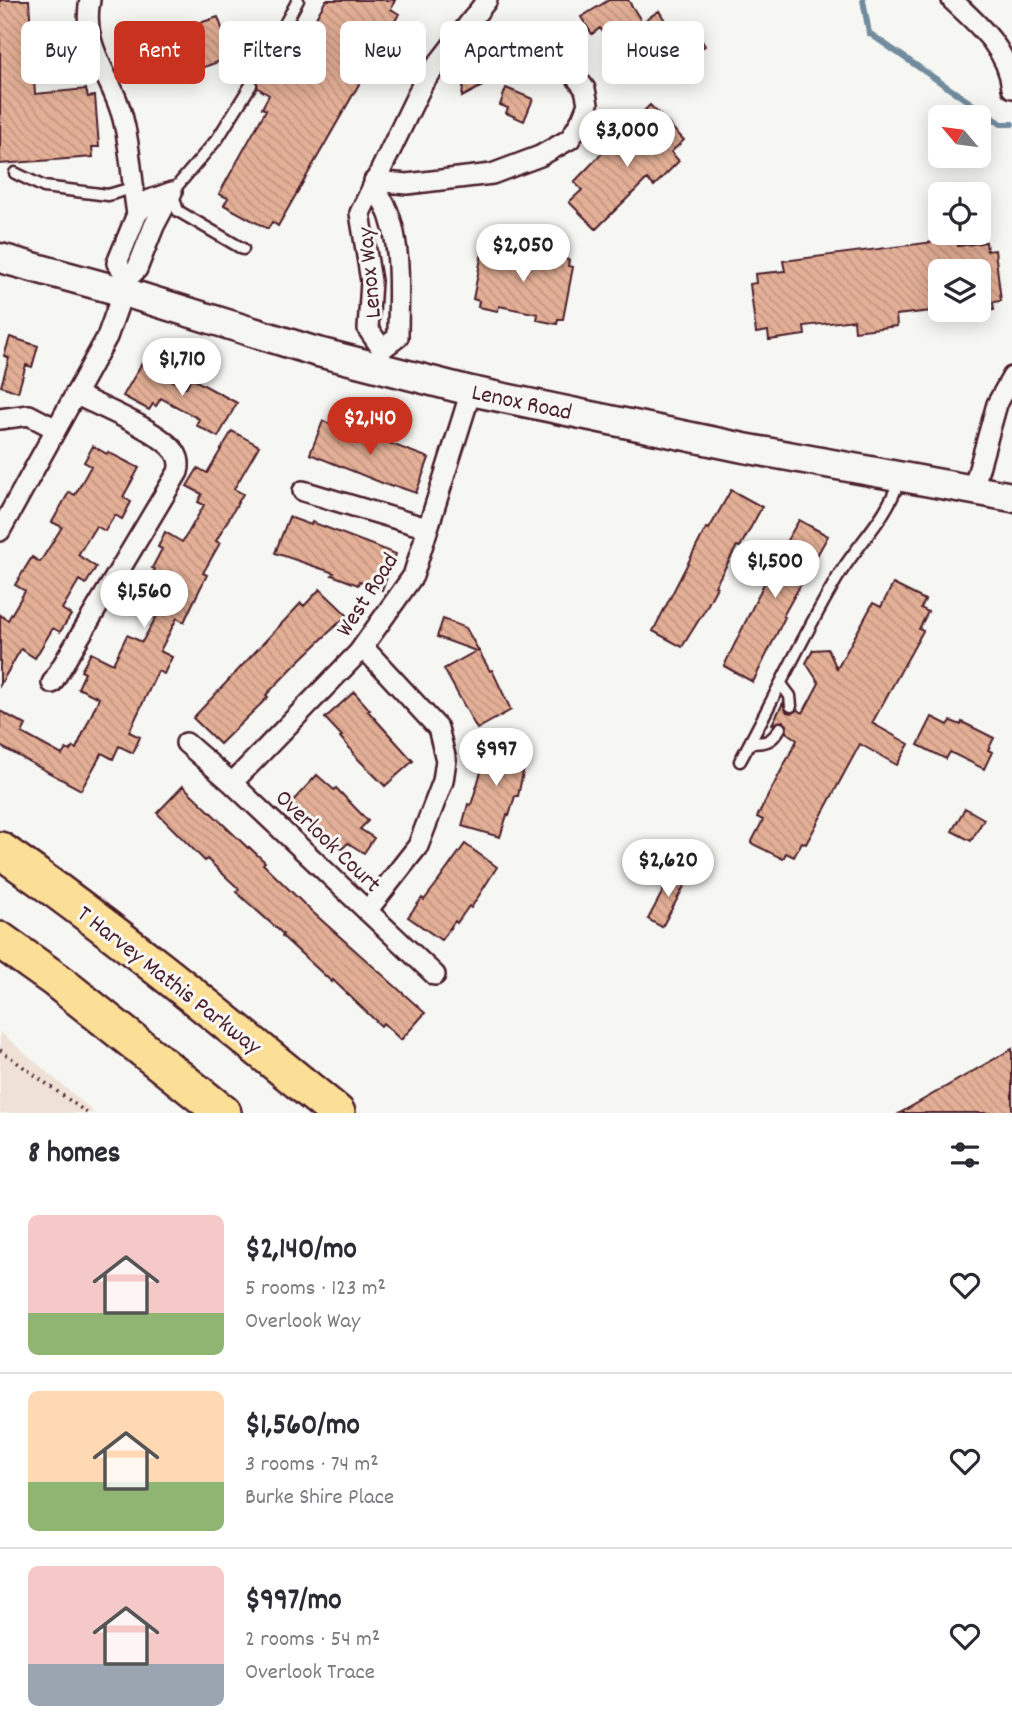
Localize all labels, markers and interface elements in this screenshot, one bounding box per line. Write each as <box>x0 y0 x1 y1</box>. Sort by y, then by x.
chip: Buy <box>21 21 100 84</box>
chip: Rent <box>114 21 205 84</box>
chip: Filters <box>219 21 326 84</box>
chip: New <box>340 21 426 84</box>
chip: Apartment <box>440 21 588 84</box>
chip: House <box>602 21 704 84</box>
north arrow <box>928 105 990 168</box>
map controls <box>928 105 991 322</box>
pin: $3,000 <box>570 110 684 169</box>
text: $3,000 <box>595 115 659 148</box>
button: locate <box>928 182 991 245</box>
pin: $2,050 <box>466 224 580 284</box>
street label: Lenox Way <box>350 225 392 320</box>
text: $2,050 <box>492 230 554 263</box>
button: layers <box>928 259 991 322</box>
pin: $1,710 <box>125 338 239 398</box>
text: $1,710 <box>158 344 206 377</box>
street label: Lenox Road <box>468 377 575 431</box>
pin: $2,140 <box>313 398 427 457</box>
text: $2,140 <box>343 403 397 436</box>
pin: $1,500 <box>718 540 832 600</box>
text: $1,500 <box>747 546 803 579</box>
street label: West Road <box>329 547 408 644</box>
pin: $1,560 <box>87 570 201 630</box>
text: $1,560 <box>116 576 172 609</box>
pin: $997 <box>455 728 537 788</box>
text: $997 <box>475 734 517 767</box>
street label: Overlook Court <box>266 783 388 902</box>
pin: $2,620 <box>611 839 725 899</box>
text: $2,620 <box>638 845 698 878</box>
street label: T Harvey Mathis Parkway <box>69 898 269 1065</box>
text: 8 homes <box>28 1134 120 1177</box>
icon: filters <box>946 1136 984 1174</box>
text: $2,140/mo <box>245 1230 357 1273</box>
icon: home <box>84 1243 168 1327</box>
icon: heart <box>946 1266 984 1304</box>
text: 5 rooms · 123 m² <box>245 1273 386 1306</box>
text: Overlook Way <box>245 1306 360 1339</box>
text: $1,560/mo <box>245 1406 360 1449</box>
icon: home <box>84 1419 168 1503</box>
icon: heart <box>946 1442 984 1480</box>
text: 3 rooms · 74 m² <box>245 1449 379 1482</box>
text: Burke Shire Place <box>245 1482 394 1515</box>
text: $997/mo <box>245 1581 342 1624</box>
icon: home <box>84 1594 168 1678</box>
icon: heart <box>946 1617 984 1655</box>
text: 2 rooms · 54 m² <box>245 1624 380 1657</box>
text: Overlook Trace <box>245 1657 375 1690</box>

